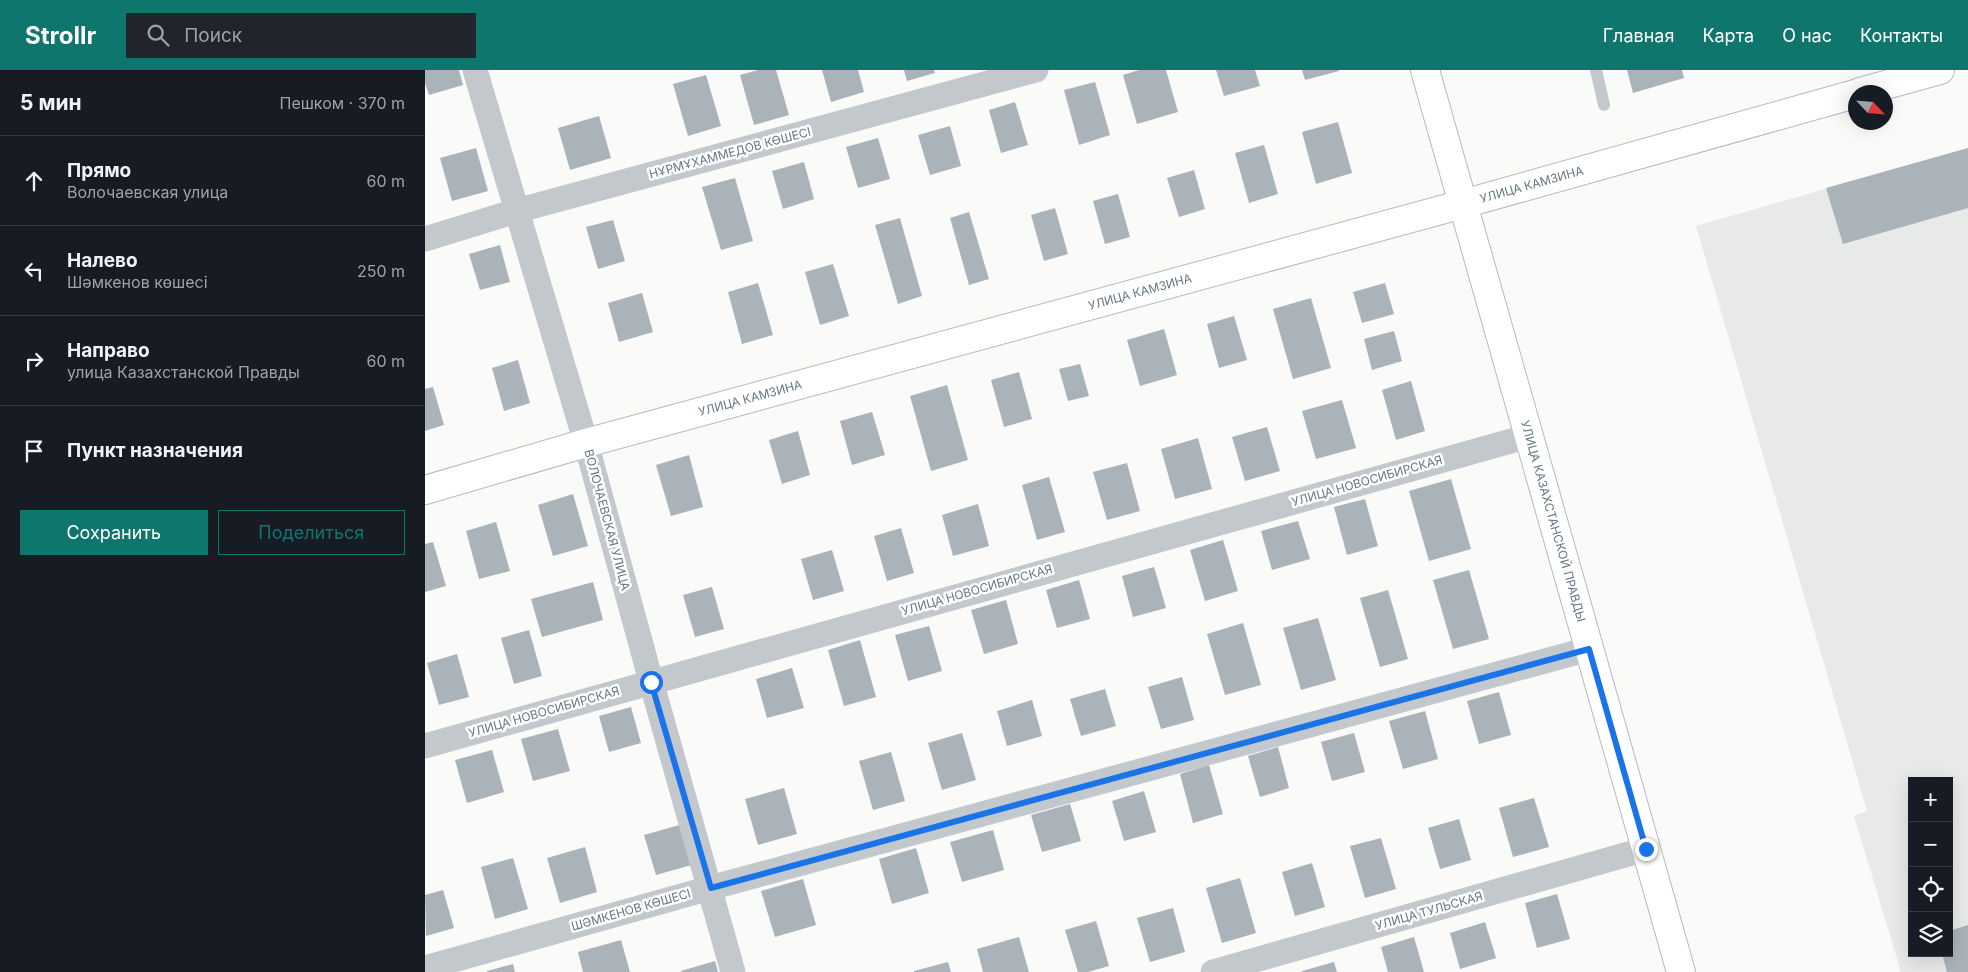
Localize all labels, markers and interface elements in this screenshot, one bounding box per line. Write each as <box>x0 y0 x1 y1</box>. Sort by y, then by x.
search box <box>126 13 476 58</box>
text: Strollr <box>25 21 96 50</box>
icon: search <box>144 21 172 49</box>
text: Поиск <box>184 24 242 47</box>
text: Главная <box>1603 25 1674 46</box>
text: Карта <box>1702 25 1754 46</box>
text: О нас <box>1782 25 1832 46</box>
text: Контакты <box>1860 25 1943 46</box>
north arrow <box>1848 85 1893 130</box>
text: 5 мин <box>20 90 82 115</box>
text: Пешком · 370 m <box>279 93 405 113</box>
street label: НҰРМҰХАММЕДОВ КӨШЕСІ <box>647 124 812 181</box>
text: Прямо <box>67 159 131 182</box>
street label: УЛИЦА КАМЗИНА <box>1478 163 1585 206</box>
icon: ahead <box>20 167 48 195</box>
text: 60 m <box>366 171 405 191</box>
text: Волочаевская улица <box>67 182 228 202</box>
text: Налево <box>67 249 138 272</box>
icon: left <box>20 257 48 285</box>
text: 250 m <box>357 261 405 281</box>
street label: УЛИЦА КАМЗИНА <box>1086 270 1193 313</box>
text: Шәмкенов көшесі <box>67 272 208 292</box>
text: Направо <box>67 339 150 362</box>
icon: right <box>20 347 48 375</box>
text: 60 m <box>366 351 405 371</box>
text: улица Казахстанской Правды <box>67 362 300 382</box>
street label: УЛИЦА КАМЗИНА <box>697 376 804 419</box>
street label: УЛИЦА КАЗАХСТАНСКОЙ ПРАВДЫ <box>1518 419 1589 624</box>
icon: arrive <box>20 437 48 465</box>
text: Пункт назначения <box>67 439 243 462</box>
street label: ВОЛОЧАЕВСКАЯ УЛИЦА <box>581 448 634 592</box>
street label: УЛИЦА НОВОСИБИРСКАЯ <box>1290 452 1444 509</box>
button: Сохранить <box>20 510 208 555</box>
button: Поделиться <box>218 510 405 555</box>
street label: УЛИЦА НОВОСИБИРСКАЯ <box>900 561 1054 618</box>
route start <box>640 671 663 694</box>
street label: УЛИЦА НОВОСИБИРСКАЯ <box>467 683 621 740</box>
map controls <box>1908 777 1953 957</box>
button: + <box>1908 777 1953 822</box>
button: − <box>1908 822 1953 867</box>
route end <box>1635 838 1658 861</box>
button: locate <box>1908 867 1953 912</box>
street label: ШӘМКЕНОВ КӨШЕСІ <box>569 885 692 934</box>
street label: УЛИЦА ТУЛЬСКАЯ <box>1374 888 1484 933</box>
button: layers <box>1908 912 1953 957</box>

